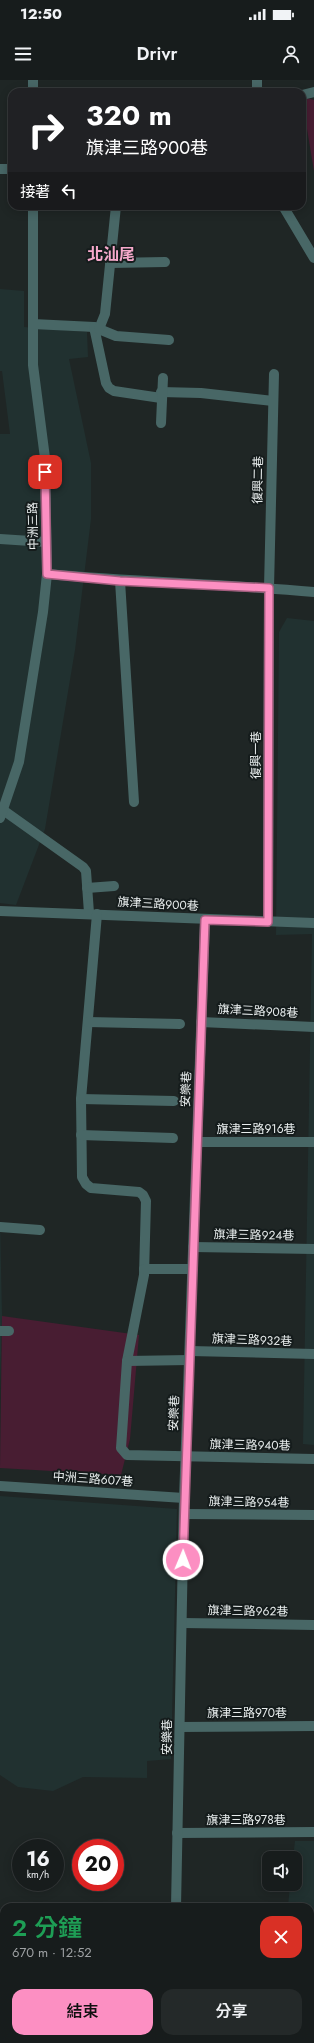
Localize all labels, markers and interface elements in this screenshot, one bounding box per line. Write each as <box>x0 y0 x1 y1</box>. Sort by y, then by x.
text: 12:50 <box>20 3 62 25</box>
text: Drivr <box>137 41 177 67</box>
icon: menu <box>12 43 34 65</box>
icon: person <box>280 43 302 65</box>
text: 320 m <box>86 95 172 136</box>
icon: right <box>20 104 72 156</box>
text: 旗津三路900巷 <box>86 135 208 161</box>
icon: left <box>58 180 80 202</box>
text: 接著 <box>20 181 50 203</box>
district label: 北汕尾 <box>87 243 135 266</box>
pin <box>28 455 62 489</box>
street label: 復興二巷 <box>249 456 267 504</box>
icon: arrive <box>34 461 56 483</box>
street label: 中洲三路 <box>24 502 42 550</box>
street label: 復興一巷 <box>247 731 265 779</box>
street label: 旗津三路900巷 <box>117 893 199 915</box>
street label: 旗津三路908巷 <box>217 1000 299 1022</box>
street label: 安樂巷 <box>176 1071 196 1107</box>
street label: 旗津三路916巷 <box>216 1120 296 1138</box>
street label: 旗津三路924巷 <box>213 1225 295 1245</box>
street label: 旗津三路932巷 <box>212 1330 292 1350</box>
street label: 安樂巷 <box>164 1395 184 1431</box>
street label: 旗津三路940巷 <box>209 1435 291 1455</box>
street label: 中洲三路607巷 <box>52 1467 134 1491</box>
street label: 旗津三路954巷 <box>209 1492 289 1512</box>
position arrow <box>162 1539 204 1581</box>
street label: 旗津三路962巷 <box>208 1601 288 1621</box>
street label: 旗津三路970巷 <box>207 1704 287 1722</box>
street label: 安樂巷 <box>158 1719 176 1755</box>
street label: 旗津三路978巷 <box>206 1811 286 1829</box>
speed limit sign: 20 <box>72 1839 124 1891</box>
text: 16 <box>26 1845 50 1874</box>
map controls <box>262 1851 302 1891</box>
button: sound <box>262 1851 302 1891</box>
text: km/h <box>27 1867 49 1882</box>
text: 2 分鐘 <box>12 1910 82 1945</box>
button: close <box>260 1916 302 1958</box>
text: 670 m · 12:52 <box>12 1943 92 1962</box>
button: 結束 <box>12 1989 153 2035</box>
button: 分享 <box>161 1989 302 2035</box>

